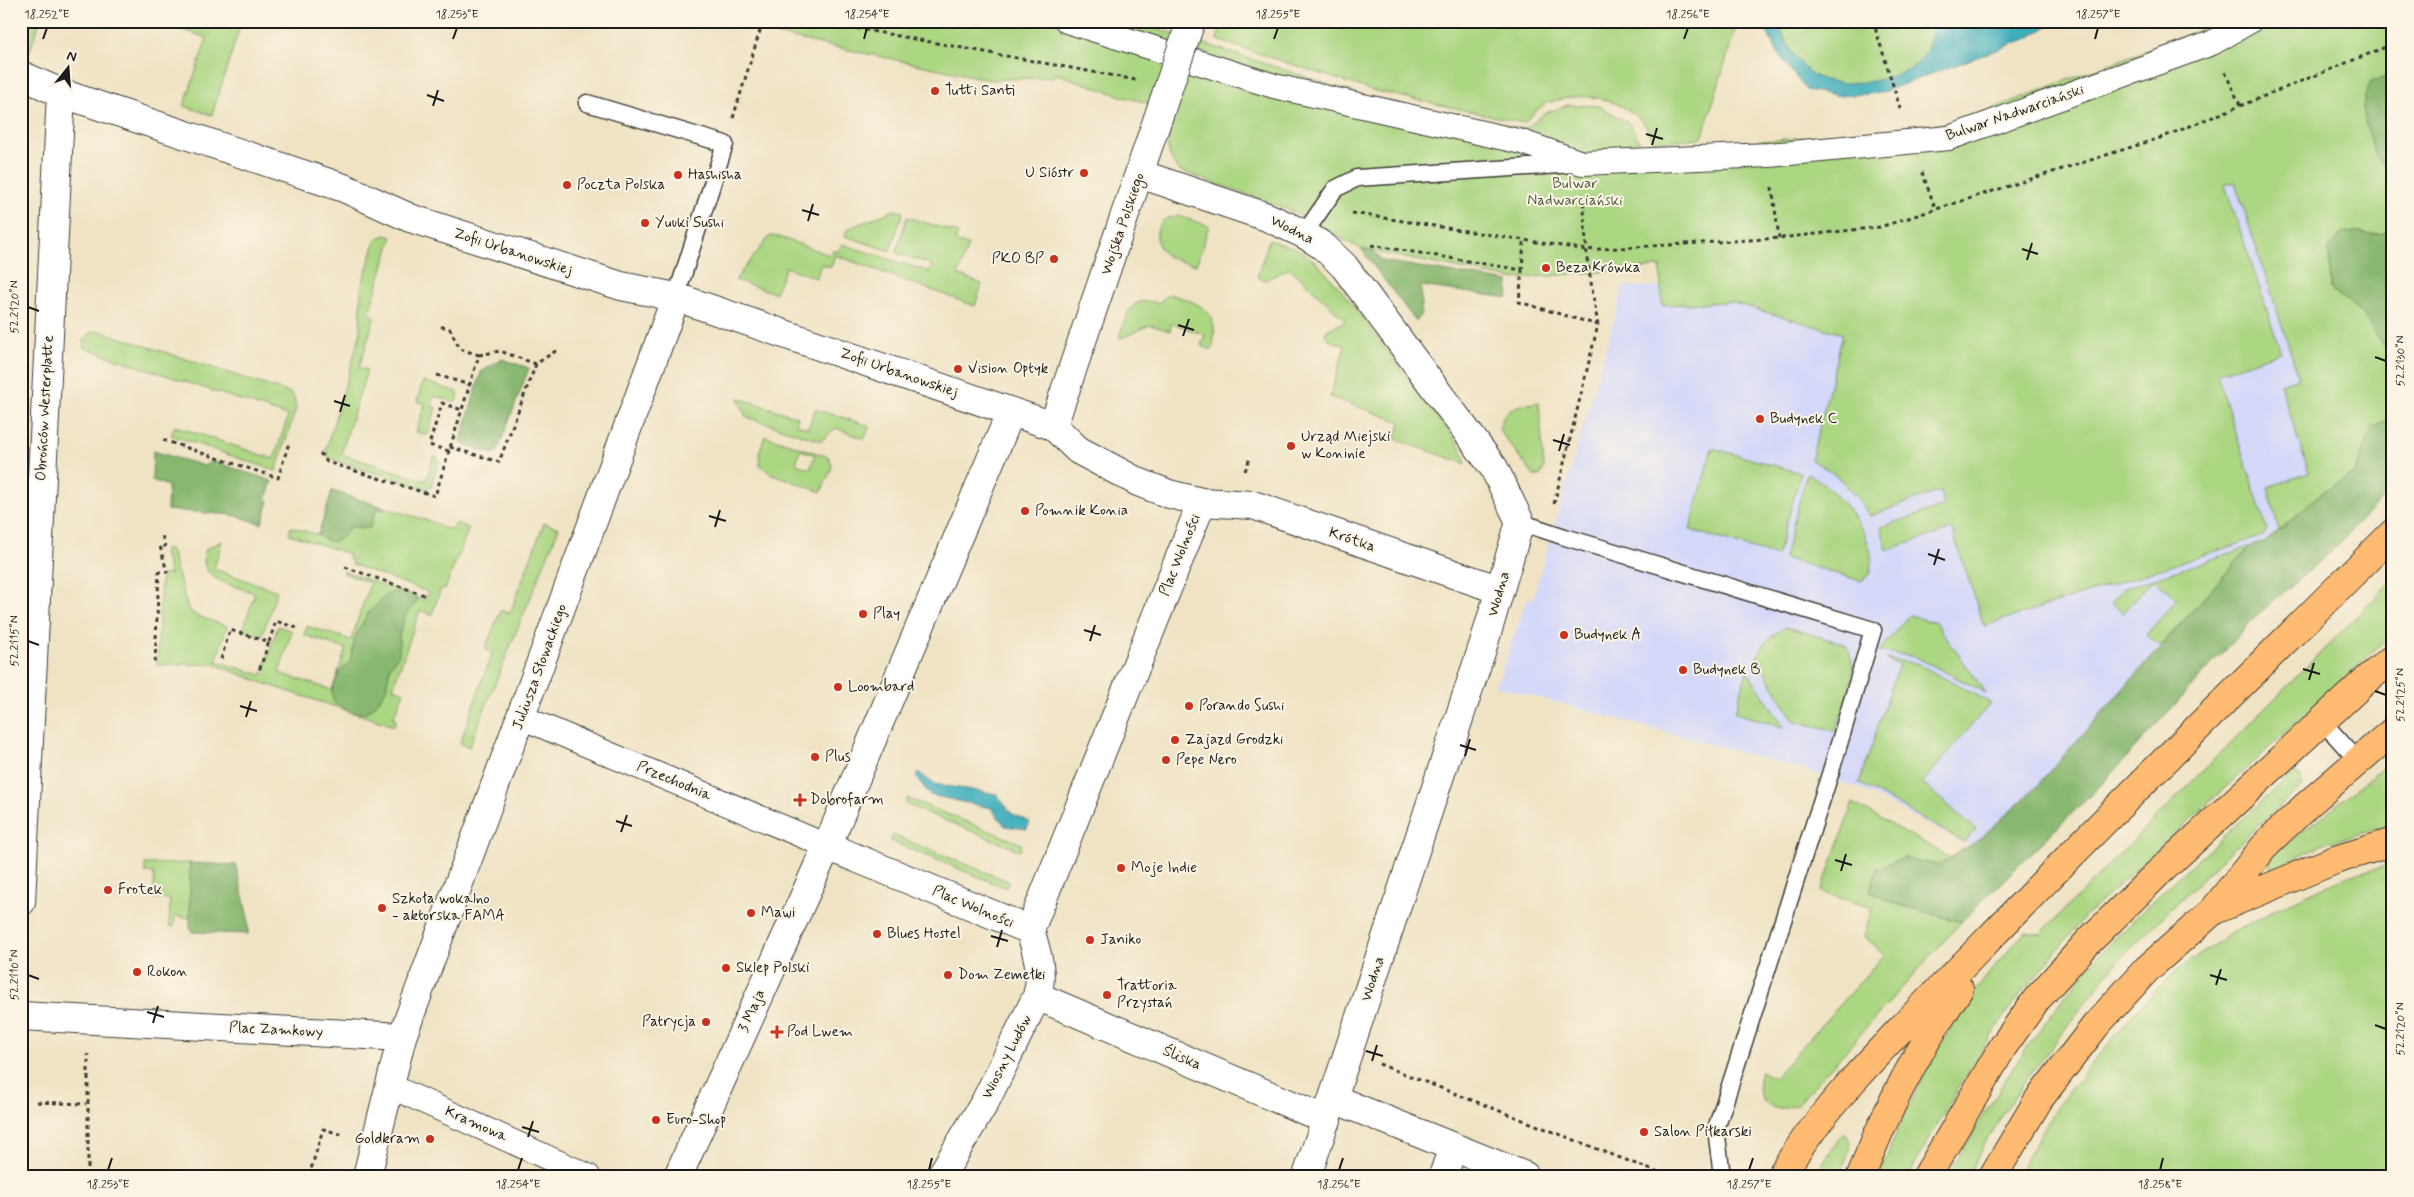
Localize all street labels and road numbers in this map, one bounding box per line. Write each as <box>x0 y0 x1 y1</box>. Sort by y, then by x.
street label: Bulwar Nadwarciański <box>1943 80 2087 146</box>
street label: Wojska Polskiego <box>1096 170 1151 278</box>
street label: Wodna <box>1267 211 1317 249</box>
street label: Zofii Urbanowskiej <box>451 223 575 281</box>
street label: Obrońców Westerplatte <box>31 335 59 481</box>
street label: Zofii Urbanowskiej <box>837 343 961 403</box>
street label: Plac Wolności <box>1154 511 1206 599</box>
street label: Krótka <box>1326 523 1378 557</box>
street label: Wodna <box>1483 569 1515 619</box>
street label: Juliusza Słowackiego <box>508 601 572 733</box>
street label: Przechodnia <box>634 756 715 806</box>
street label: Plac Wolności <box>929 881 1017 933</box>
street label: Wodna <box>1356 954 1390 1004</box>
street label: 3 Maja <box>734 986 770 1036</box>
street label: Wiosny Ludów <box>977 1011 1037 1103</box>
street label: Plac Zamkowy <box>228 1018 324 1042</box>
street label: Śliska <box>1160 1040 1205 1075</box>
street label: Kramowa <box>442 1101 511 1147</box>

